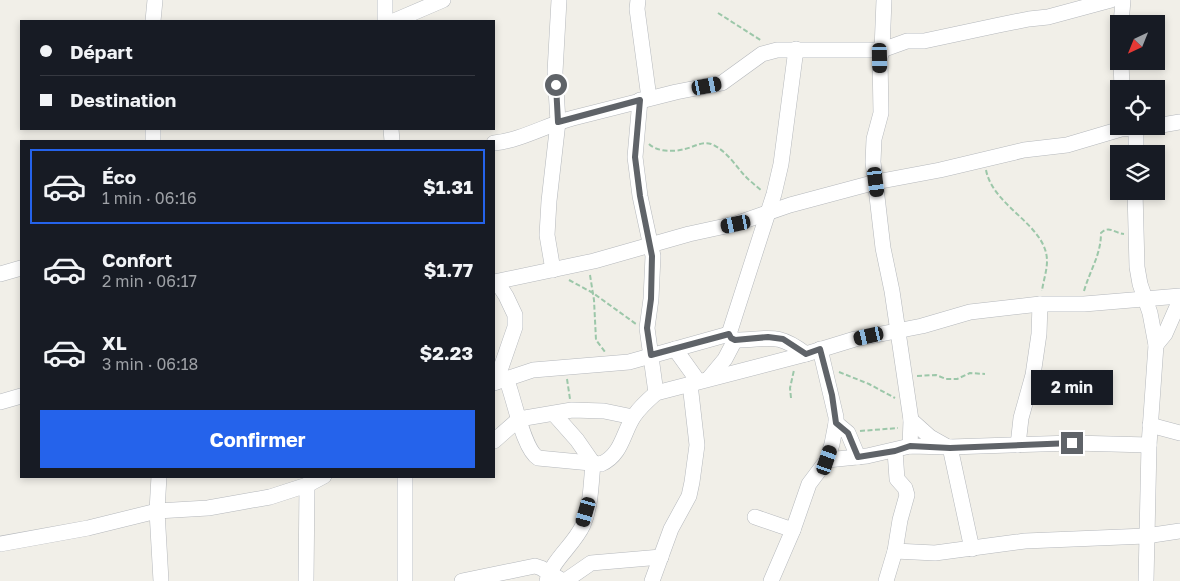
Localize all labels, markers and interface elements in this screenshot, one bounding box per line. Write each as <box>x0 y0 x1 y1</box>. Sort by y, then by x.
north arrow <box>1110 15 1165 70</box>
map controls <box>1110 15 1165 200</box>
text: Départ <box>70 40 133 63</box>
car <box>872 43 887 73</box>
route start <box>545 74 567 96</box>
car <box>690 76 723 96</box>
button: locate <box>1110 80 1165 135</box>
text: Destination <box>70 88 176 111</box>
button: layers <box>1110 145 1165 200</box>
icon: car <box>42 164 87 209</box>
text: Éco <box>102 165 136 188</box>
car <box>866 166 885 198</box>
text: $1.31 <box>423 175 473 198</box>
text: 1 min · 06:16 <box>102 188 197 208</box>
car <box>719 214 752 234</box>
icon: car <box>42 247 87 292</box>
text: Confort <box>102 248 172 271</box>
text: $1.77 <box>424 258 473 281</box>
text: 2 min · 06:17 <box>102 271 197 291</box>
car <box>852 325 885 347</box>
icon: car <box>42 330 87 375</box>
text: XL <box>102 331 127 354</box>
text: $2.23 <box>419 341 473 364</box>
text: 3 min · 06:18 <box>102 354 198 374</box>
callout: 2 min <box>1031 370 1113 406</box>
text: 2 min <box>1051 377 1093 397</box>
button: Confirmer <box>40 410 475 468</box>
route end <box>1061 432 1083 454</box>
car <box>815 443 838 477</box>
car <box>574 496 597 528</box>

